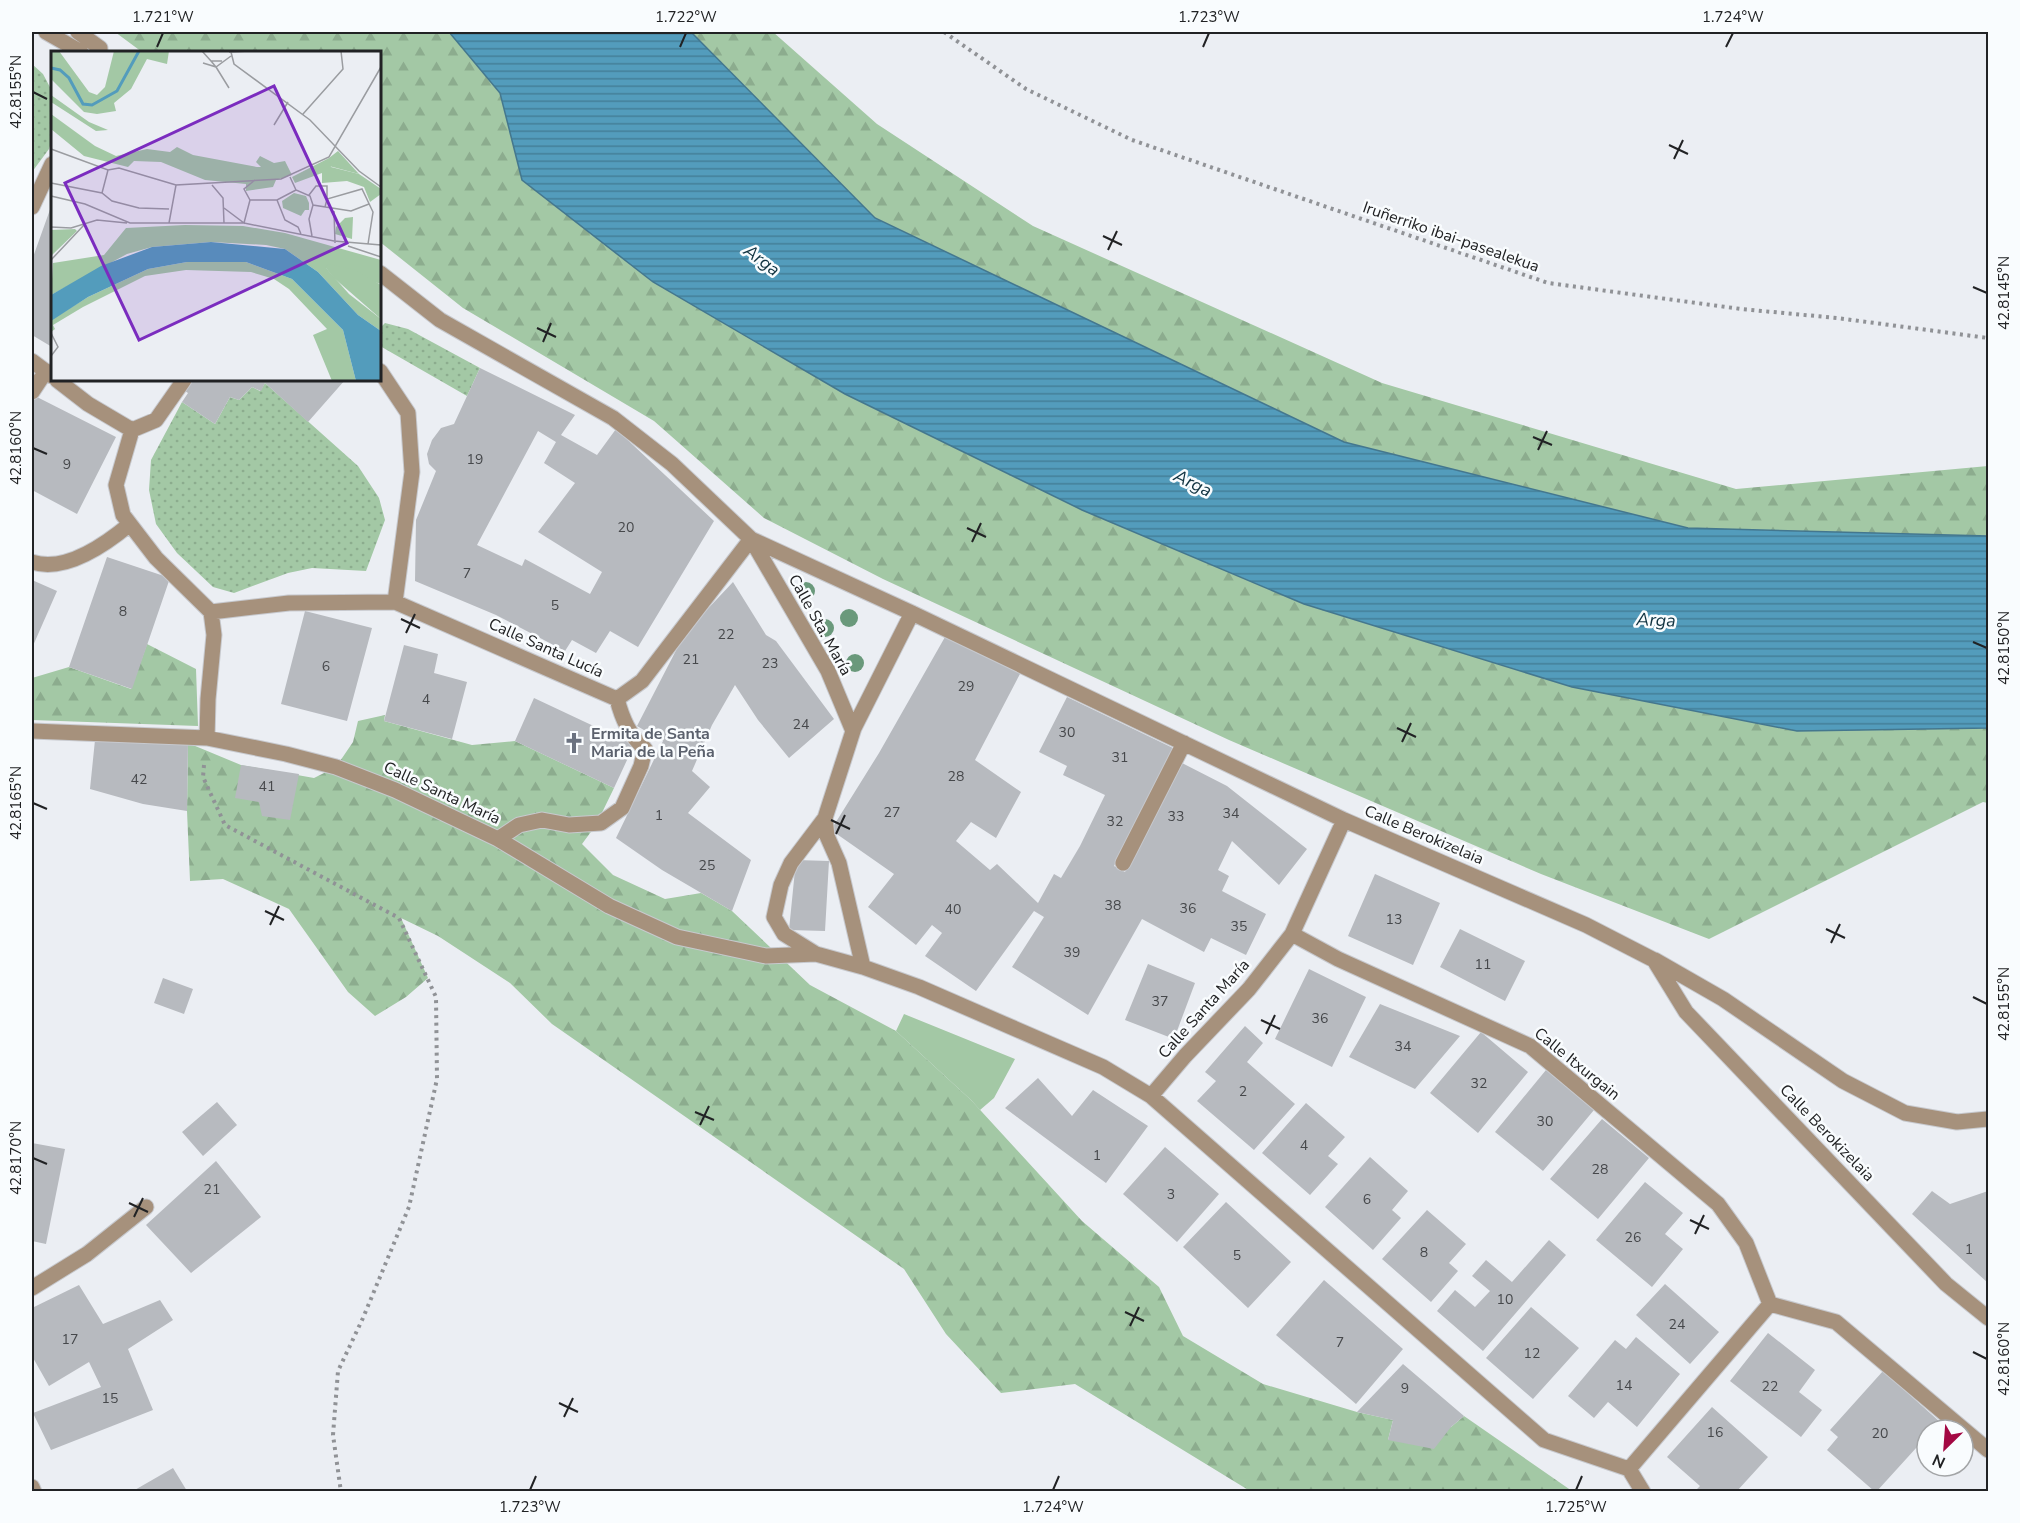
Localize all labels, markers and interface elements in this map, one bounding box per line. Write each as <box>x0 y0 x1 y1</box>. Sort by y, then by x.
text: 1.721°W <box>132 7 194 27</box>
text: 1.722°W <box>655 7 717 27</box>
text: 1.723°W <box>1178 7 1240 27</box>
text: 1.724°W <box>1702 7 1764 27</box>
inset map <box>51 51 381 381</box>
text: 42.8155°N <box>6 55 26 129</box>
street label: Iruñerriko ibai-pasealekua <box>1360 196 1542 278</box>
water label: Arga <box>738 238 785 281</box>
text: 42.8145°N <box>1994 256 2014 330</box>
text: 42.8160°N <box>6 411 26 485</box>
house number: 19 <box>467 450 483 469</box>
house number: 9 <box>63 455 71 474</box>
water label: Arga <box>1169 463 1216 502</box>
house number: 20 <box>618 518 634 537</box>
house number: 7 <box>463 564 471 583</box>
street label: Calle Sta. María <box>783 570 857 680</box>
house number: 5 <box>551 596 559 615</box>
house number: 8 <box>119 602 127 621</box>
water label: Arga <box>1635 607 1676 633</box>
text: 42.8150°N <box>1994 611 2014 685</box>
street label: Calle Santa Lucía <box>485 613 607 683</box>
house number: 22 <box>718 625 734 644</box>
house number: 21 <box>683 650 699 669</box>
house number: 23 <box>762 654 778 673</box>
house number: 6 <box>322 657 330 676</box>
house number: 29 <box>958 677 974 696</box>
house number: 4 <box>422 690 430 709</box>
house number: 24 <box>793 715 809 734</box>
place label: Ermita de Santa Maria de la Peña <box>591 723 715 763</box>
house number: 30 <box>1059 723 1075 742</box>
church icon: Ermita de Santa Maria de la Peña <box>562 731 586 755</box>
house number: 31 <box>1112 748 1128 767</box>
street label: Calle Santa María <box>380 756 504 830</box>
text: 42.8165°N <box>6 766 26 840</box>
house number: 28 <box>948 767 964 786</box>
house number: 42 <box>131 770 147 789</box>
house number: 41 <box>259 777 275 796</box>
street label: Calle Berokizelaia <box>1361 800 1487 870</box>
house number: 27 <box>884 803 900 822</box>
house number: 34 <box>1223 804 1239 823</box>
house number: 1 <box>655 806 663 825</box>
house number: 33 <box>1168 807 1184 826</box>
house number: 32 <box>1107 812 1123 831</box>
house number: 25 <box>699 856 715 875</box>
house number: 38 <box>1105 896 1121 915</box>
house number: 36 <box>1180 899 1196 918</box>
house number: 40 <box>945 900 961 919</box>
house number: 13 <box>1386 910 1402 929</box>
house number: 35 <box>1231 917 1247 936</box>
house number: 39 <box>1064 943 1080 962</box>
street label: Calle Santa María <box>1153 955 1255 1063</box>
house number: 11 <box>1475 955 1491 974</box>
text: 42.8155°N <box>1994 967 2014 1041</box>
house number: 37 <box>1152 992 1168 1011</box>
house number: 36 <box>1312 1009 1328 1028</box>
street label: Calle Itxurgain <box>1529 1023 1625 1105</box>
house number: 34 <box>1395 1037 1411 1056</box>
house number: 32 <box>1471 1074 1487 1093</box>
street label: Calle Berokizelaia <box>1775 1079 1879 1187</box>
house number: 2 <box>1239 1082 1247 1101</box>
house number: 30 <box>1537 1112 1553 1131</box>
text: 42.8170°N <box>6 1121 26 1195</box>
house number: 4 <box>1300 1136 1308 1155</box>
house number: 1 <box>1093 1146 1101 1165</box>
house number: 28 <box>1592 1160 1608 1179</box>
house number: 21 <box>204 1180 220 1199</box>
house number: 3 <box>1167 1185 1175 1204</box>
house number: 6 <box>1363 1190 1371 1209</box>
house number: 26 <box>1625 1228 1641 1247</box>
house number: 1 <box>1965 1240 1973 1259</box>
house number: 8 <box>1420 1243 1428 1262</box>
house number: 5 <box>1233 1246 1241 1265</box>
house number: 10 <box>1497 1290 1513 1309</box>
house number: 24 <box>1669 1315 1685 1334</box>
text: 42.8160°N <box>1994 1322 2014 1396</box>
house number: 17 <box>62 1330 78 1349</box>
house number: 7 <box>1336 1333 1344 1352</box>
house number: 12 <box>1524 1344 1540 1363</box>
house number: 14 <box>1616 1376 1632 1395</box>
house number: 22 <box>1762 1377 1778 1396</box>
house number: 9 <box>1401 1379 1409 1398</box>
house number: 15 <box>102 1389 118 1408</box>
north arrow <box>1915 1418 1975 1478</box>
house number: 16 <box>1707 1423 1723 1442</box>
house number: 20 <box>1872 1424 1888 1443</box>
text: N <box>1929 1448 1949 1473</box>
text: 1.723°W <box>499 1497 561 1517</box>
text: 1.724°W <box>1022 1497 1084 1517</box>
text: 1.725°W <box>1545 1497 1607 1517</box>

